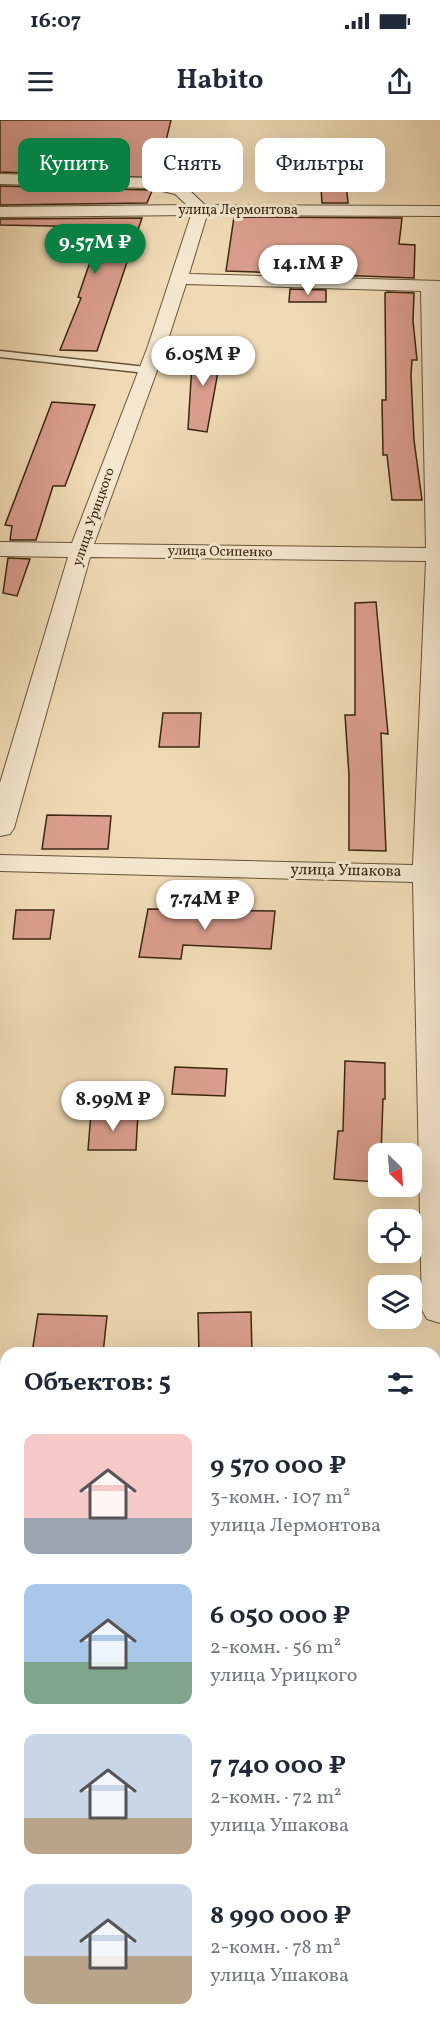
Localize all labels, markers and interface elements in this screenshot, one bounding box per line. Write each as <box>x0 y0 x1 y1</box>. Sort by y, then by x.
text: 16:07 <box>30 6 81 37</box>
text: Habito <box>177 62 263 100</box>
icon: menu <box>24 65 57 98</box>
icon: share <box>383 65 416 98</box>
chip: Купить <box>18 138 130 192</box>
chip: Снять <box>142 138 243 192</box>
chip: Фильтры <box>255 138 385 192</box>
street label: улица Лермонтова <box>178 201 298 220</box>
pin: 9.57M ₽ <box>40 224 150 275</box>
text: 9.57M ₽ <box>59 229 131 257</box>
pin: 14.1M ₽ <box>253 245 363 296</box>
text: 14.1M ₽ <box>273 250 343 278</box>
pin: 6.05M ₽ <box>148 336 258 387</box>
text: 6.05M ₽ <box>165 341 241 369</box>
street label: улица Урицкого <box>68 465 120 569</box>
street label: улица Осипенко <box>167 542 273 562</box>
street label: улица Ушакова <box>290 859 402 883</box>
pin: 7.74M ₽ <box>150 880 260 931</box>
text: 7.74M ₽ <box>170 885 240 913</box>
pin: 8.99M ₽ <box>58 1081 168 1132</box>
text: 8.99M ₽ <box>75 1086 151 1114</box>
north arrow <box>368 1143 422 1197</box>
map controls <box>368 1143 422 1329</box>
button: locate <box>368 1209 422 1263</box>
button: layers <box>368 1275 422 1329</box>
text: Объектов: 5 <box>24 1365 171 1401</box>
icon: filters <box>384 1367 417 1400</box>
text: 9 570 000 ₽ <box>210 1448 346 1484</box>
icon: home <box>72 1458 144 1530</box>
text: 3-комн. · 107 m² <box>210 1484 350 1512</box>
text: улица Лермонтова <box>210 1512 381 1540</box>
text: 6 050 000 ₽ <box>210 1598 350 1634</box>
icon: home <box>72 1608 144 1680</box>
text: 2-комн. · 56 m² <box>210 1634 341 1662</box>
text: улица Урицкого <box>210 1662 357 1690</box>
text: 7 740 000 ₽ <box>210 1748 346 1784</box>
icon: home <box>72 1758 144 1830</box>
text: 2-комн. · 72 m² <box>210 1784 341 1812</box>
text: улица Ушакова <box>210 1812 349 1840</box>
text: 8 990 000 ₽ <box>210 1898 351 1934</box>
icon: home <box>72 1908 144 1980</box>
text: 2-комн. · 78 m² <box>210 1934 341 1962</box>
text: улица Ушакова <box>210 1962 349 1990</box>

